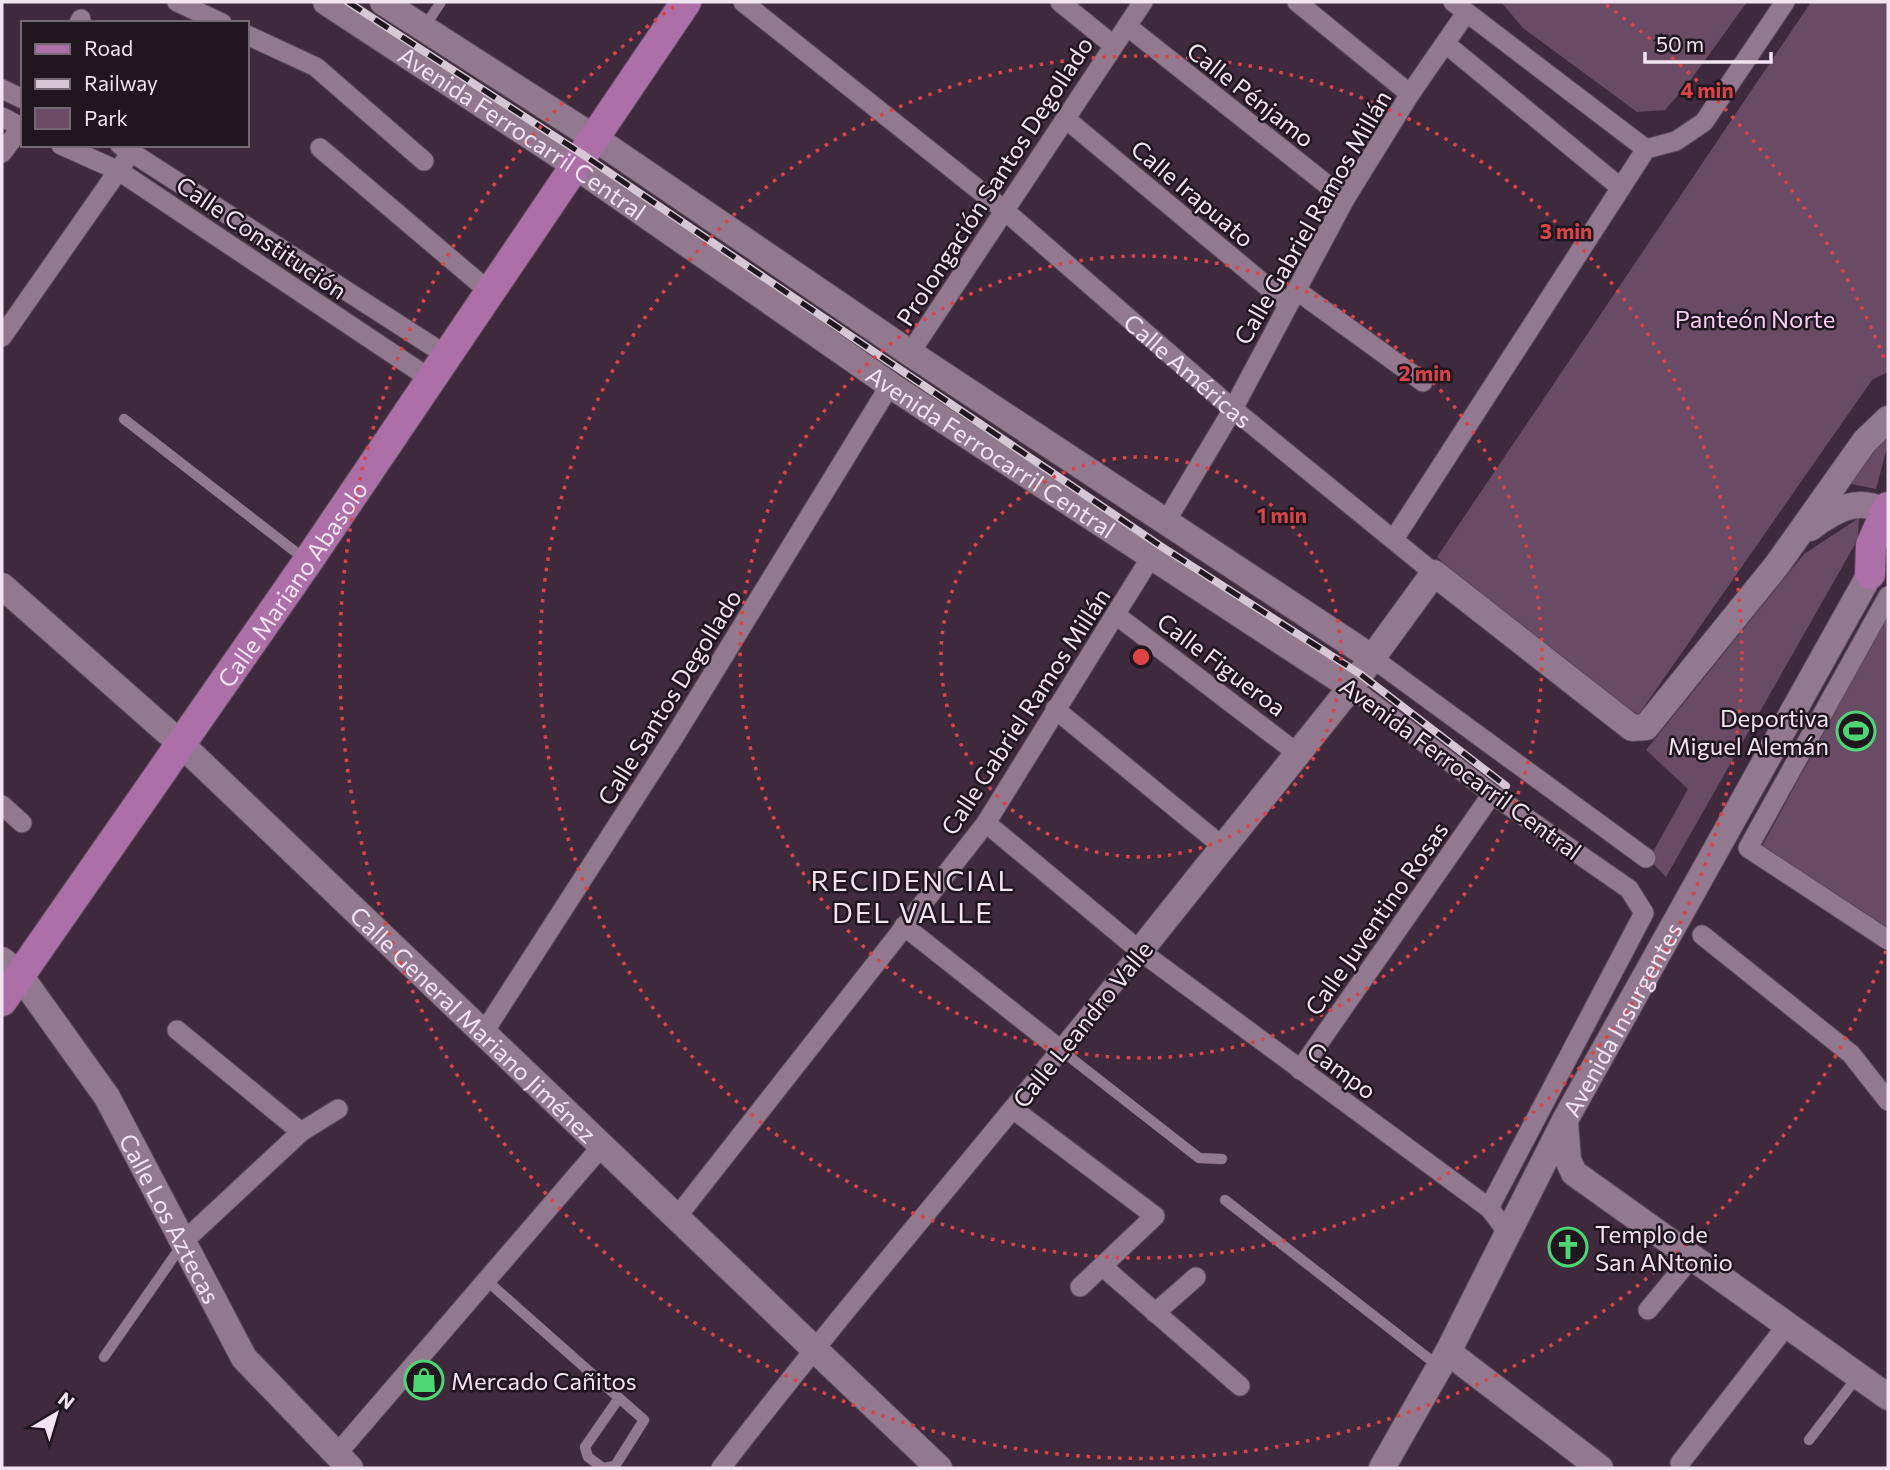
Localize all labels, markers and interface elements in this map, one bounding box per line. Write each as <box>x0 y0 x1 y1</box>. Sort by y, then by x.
legend <box>21 21 248 147</box>
scale bar <box>1645 21 1771 65</box>
street label: Prolongación Santos Degollado <box>890 31 1098 331</box>
text: 50 m <box>1656 31 1704 56</box>
text: Road <box>84 35 133 60</box>
street label: Calle Pénjamo <box>1182 35 1320 153</box>
street label: Avenida Ferrocarril Central <box>393 39 652 225</box>
text: Railway <box>84 70 158 95</box>
text: 4 min <box>1680 77 1734 102</box>
street label: Calle Gabriel Ramos Millán <box>1227 85 1397 349</box>
text: Park <box>84 105 128 130</box>
street label: Calle Irapuato <box>1126 133 1260 253</box>
street label: Calle Constitución <box>171 169 353 305</box>
text: 3 min <box>1540 218 1592 243</box>
park label: Panteón Norte <box>1675 304 1835 333</box>
street label: Calle Américas <box>1119 307 1258 433</box>
street label: Avenida Ferrocarril Central <box>862 359 1121 543</box>
text: 2 min <box>1399 360 1451 385</box>
street label: Calle Mariano Abasolo <box>211 475 373 692</box>
text: 1 min <box>1257 502 1307 527</box>
street label: Calle Gabriel Ramos Millán <box>934 582 1116 840</box>
street label: Calle Santos Degollado <box>591 584 747 810</box>
street label: Calle Figueroa <box>1152 606 1292 722</box>
centre of rings <box>1129 645 1153 669</box>
street label: Avenida Ferrocarril Central <box>1335 671 1587 865</box>
place label: Deportiva Miguel Alemán <box>1668 703 1829 760</box>
sports icon: Deportiva Miguel Alemán <box>1835 710 1877 752</box>
street label: Calle Juventino Rosas <box>1298 816 1454 1020</box>
district label: RECIDENCIAL DEL VALLE <box>810 863 1016 929</box>
street label: Calle General Mariano Jiménez <box>345 900 603 1148</box>
street label: Avenida Insurgentes <box>1556 917 1687 1121</box>
street label: Calle Leandro Valle <box>1006 935 1158 1113</box>
street label: Campo <box>1302 1035 1382 1105</box>
street label: Calle Los Aztecas <box>114 1128 227 1308</box>
place label: Templo de San ANtonio <box>1595 1219 1733 1276</box>
church icon: Templo de San ANtonio <box>1547 1226 1589 1268</box>
shop icon: Mercado Cañitos <box>403 1359 445 1401</box>
place label: Mercado Cañitos <box>451 1366 637 1395</box>
north arrow <box>21 1379 91 1449</box>
text: N <box>54 1387 79 1414</box>

